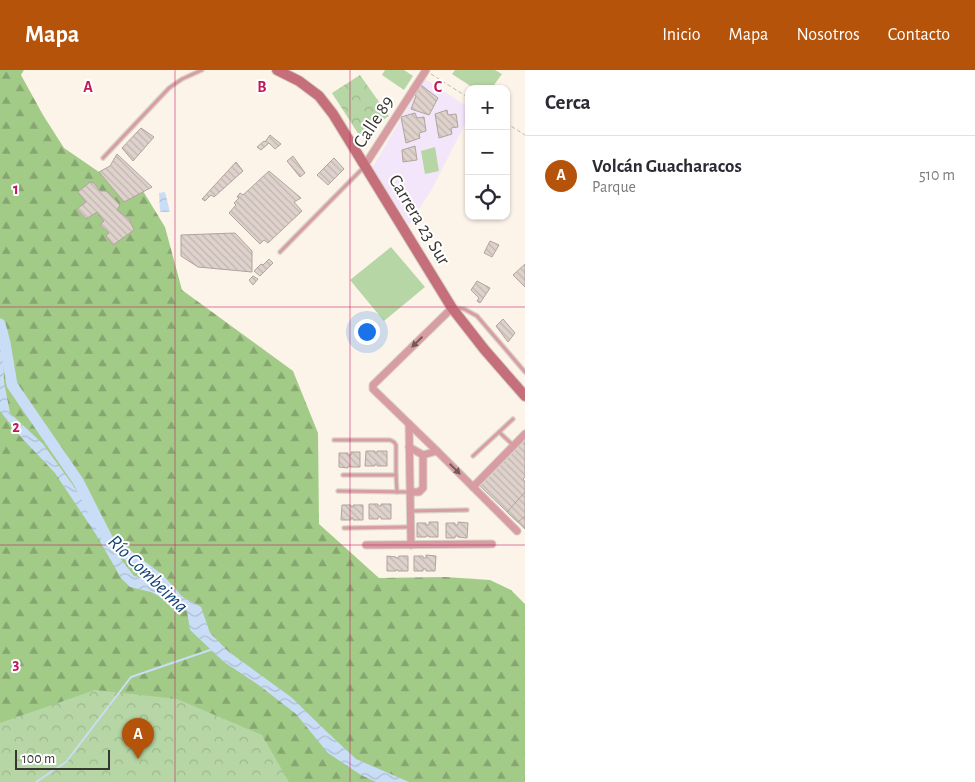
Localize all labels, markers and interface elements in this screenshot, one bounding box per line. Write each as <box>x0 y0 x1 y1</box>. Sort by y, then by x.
text: Mapa <box>25 23 79 47</box>
text: Inicio <box>662 26 701 44</box>
text: Mapa <box>729 26 768 44</box>
text: Nosotros <box>796 26 860 44</box>
text: Contacto <box>888 26 950 44</box>
text: A <box>83 79 93 95</box>
text: B <box>257 79 267 95</box>
text: C <box>434 79 443 95</box>
map controls <box>465 85 510 220</box>
button: + <box>465 85 510 130</box>
street label: Calle 89 <box>350 92 398 151</box>
text: Cerca <box>545 92 591 113</box>
button: − <box>465 130 510 175</box>
text: Volcán Guacharacos <box>592 157 742 176</box>
text: A <box>556 167 566 183</box>
text: 510 m <box>919 167 955 183</box>
street label: Carrera 23 Sur <box>385 172 453 268</box>
button: locate <box>465 175 510 220</box>
text: Parque <box>592 179 636 195</box>
text: 1 <box>13 181 19 197</box>
your location <box>354 319 380 345</box>
one-way arrow <box>411 336 423 348</box>
text: 2 <box>12 419 20 435</box>
one-way arrow <box>449 463 461 475</box>
water label: Río Combeima <box>104 531 192 617</box>
text: 3 <box>13 656 20 672</box>
pin: A <box>122 718 154 759</box>
scale bar <box>15 747 110 770</box>
text: 100 m <box>22 752 55 766</box>

